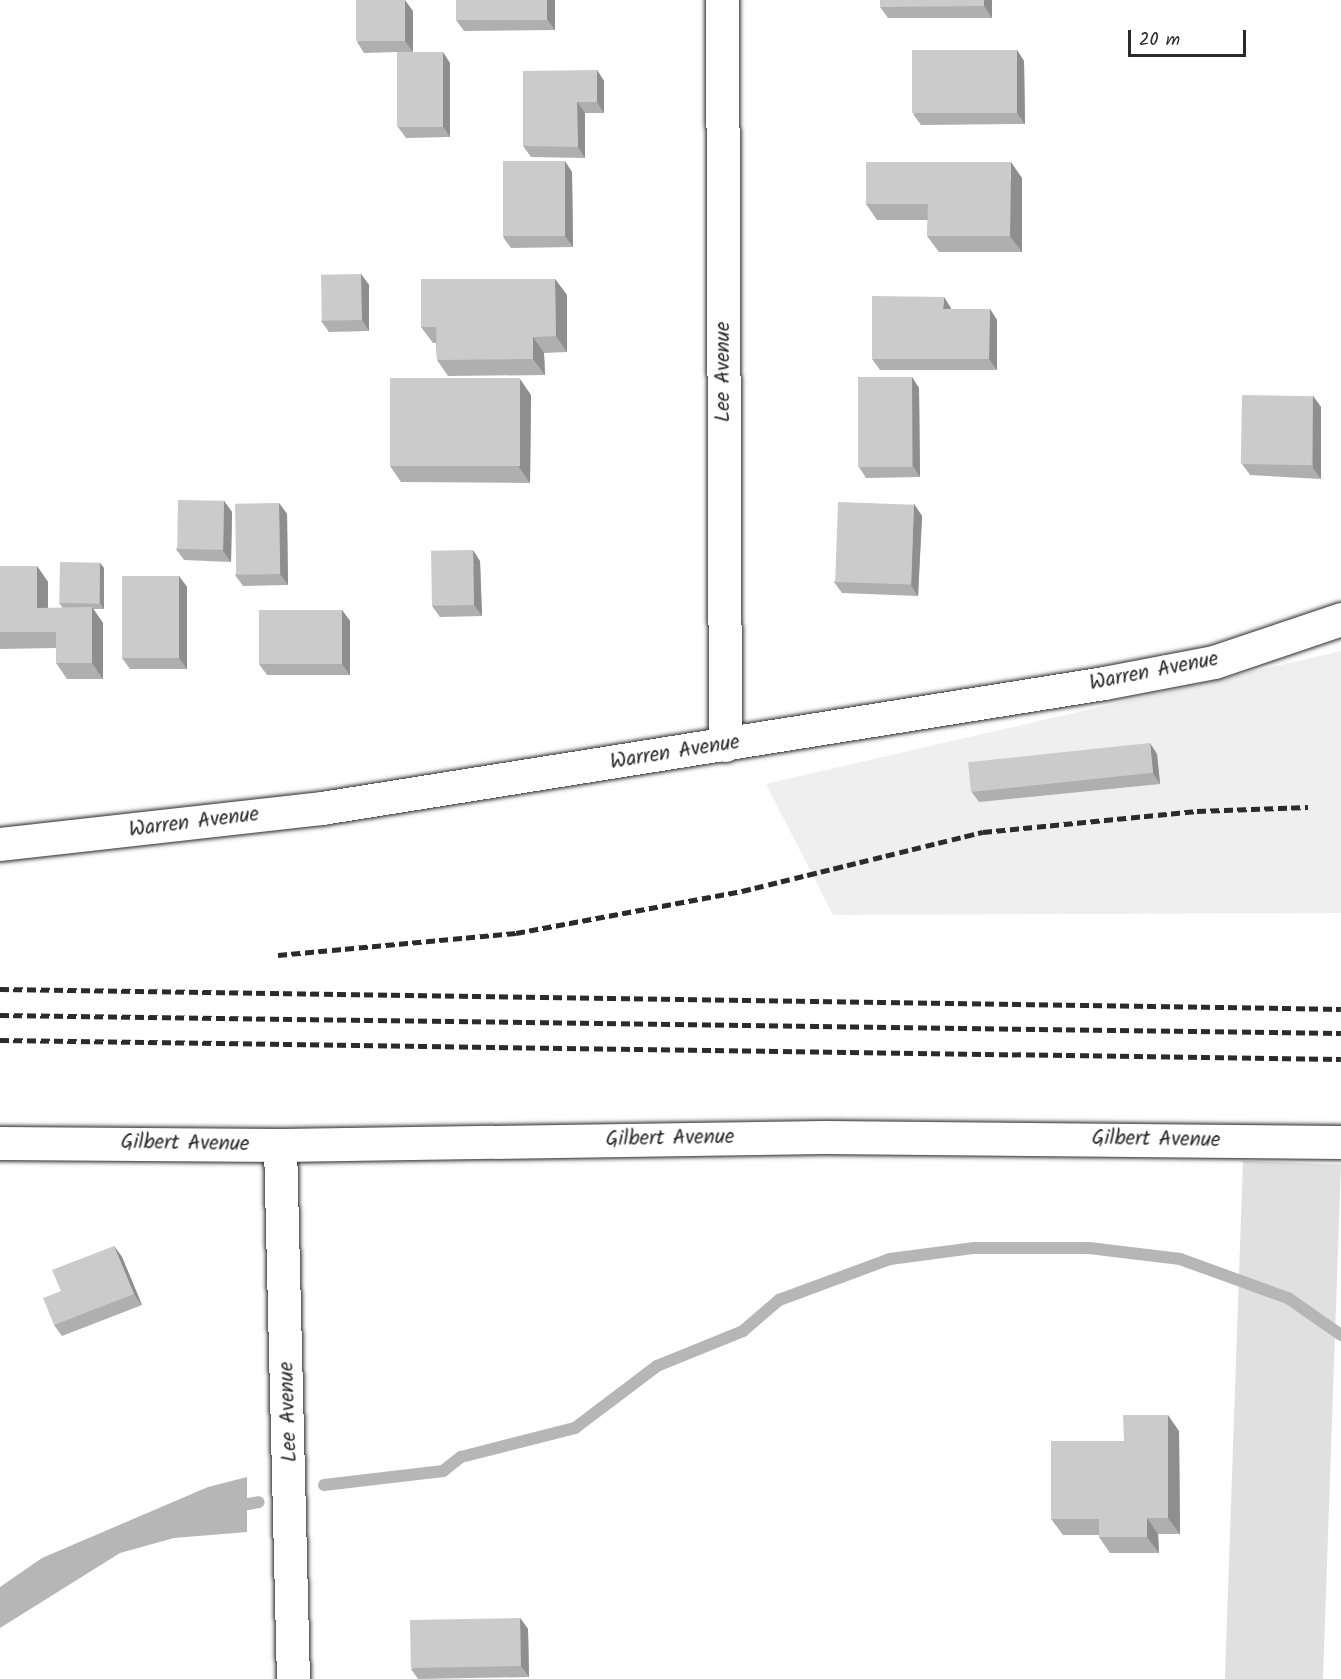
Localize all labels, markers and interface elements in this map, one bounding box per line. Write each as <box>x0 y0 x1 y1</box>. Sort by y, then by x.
scale bar <box>1131 18 1250 56</box>
text: 20 m <box>1139 26 1180 55</box>
street label: Lee Avenue <box>711 322 737 422</box>
street label: Warren Avenue <box>1087 647 1221 697</box>
street label: Warren Avenue <box>608 730 742 776</box>
street label: Warren Avenue <box>127 803 261 843</box>
street label: Gilbert Avenue <box>605 1125 735 1153</box>
street label: Gilbert Avenue <box>1091 1126 1221 1154</box>
street label: Gilbert Avenue <box>120 1130 250 1158</box>
street label: Lee Avenue <box>275 1361 303 1463</box>

